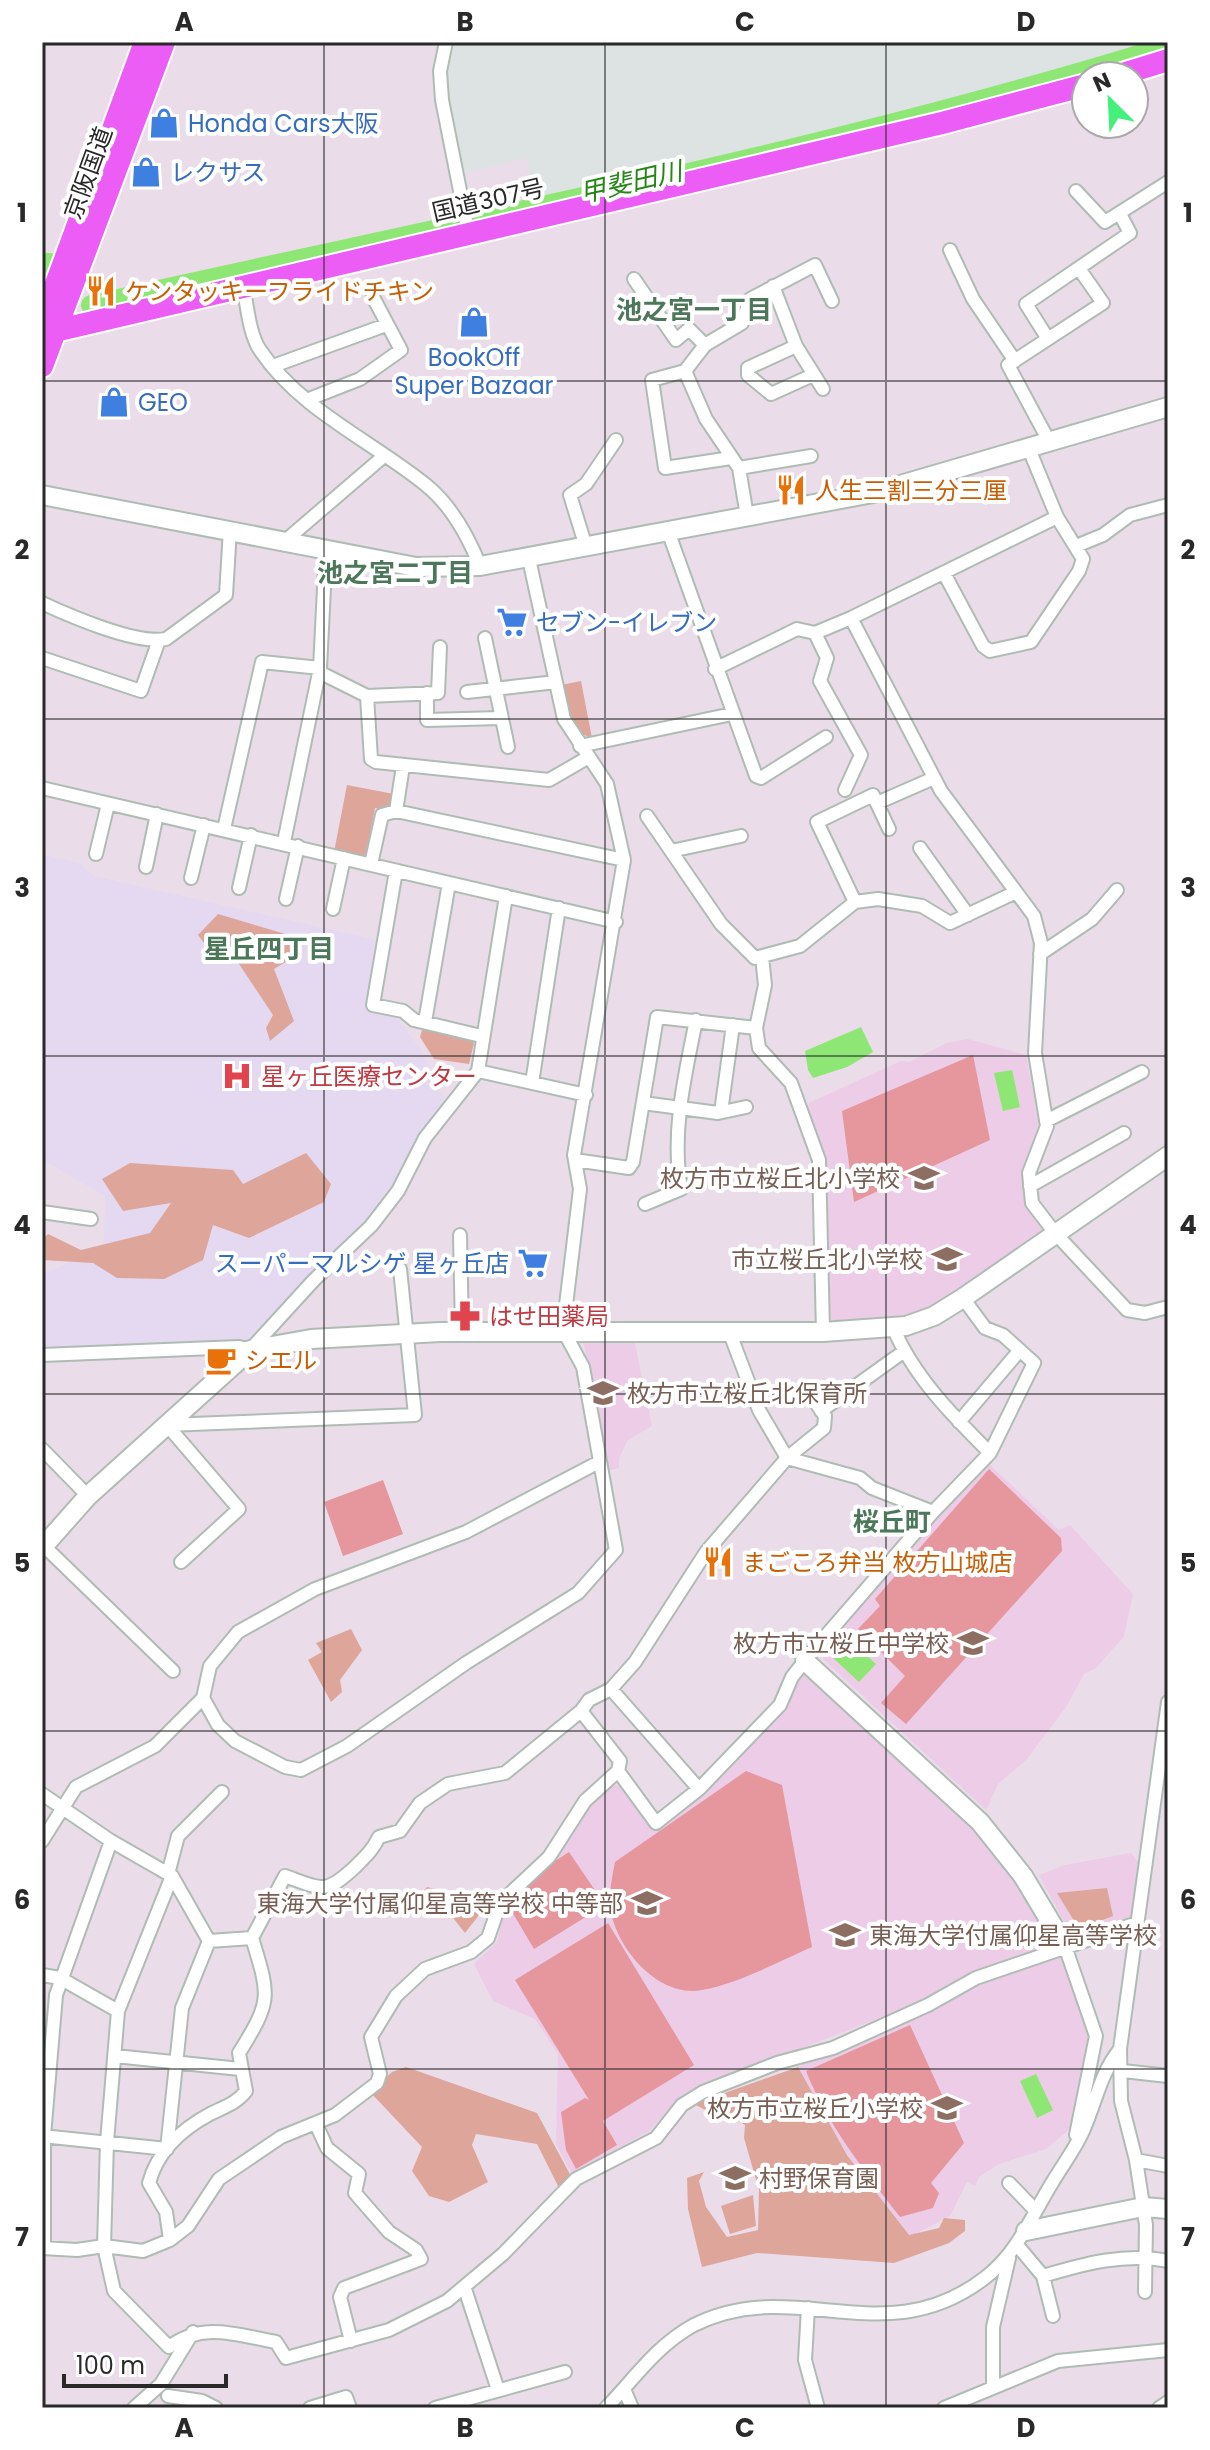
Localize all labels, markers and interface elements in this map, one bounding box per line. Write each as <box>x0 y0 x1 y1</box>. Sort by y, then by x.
text: A <box>174 4 194 40</box>
text: B <box>456 4 474 40</box>
text: C <box>735 4 755 40</box>
text: D <box>1017 4 1036 40</box>
north arrow <box>1070 60 1150 140</box>
text: N <box>1088 65 1116 100</box>
shop icon: Honda Cars大阪 <box>147 106 181 140</box>
place label: Honda Cars大阪 <box>188 107 378 140</box>
street label: 京阪国道 <box>56 122 120 224</box>
water label: 甲斐田川 <box>576 152 689 211</box>
shop icon: レクサス <box>129 155 163 189</box>
place label: レクサス <box>170 156 266 189</box>
street label: 国道307号 <box>429 171 547 229</box>
text: 1 <box>17 195 27 231</box>
text: 1 <box>1183 195 1193 231</box>
restaurant icon: ケンタッキーフライドチキン <box>84 274 118 308</box>
place label: ケンタッキーフライドチキン <box>125 275 434 308</box>
district label: 池之宮一丁目 <box>616 292 772 328</box>
shop icon: BookOff Super Bazaar <box>457 305 491 339</box>
place label: BookOff Super Bazaar <box>394 341 554 402</box>
shop icon: GEO <box>97 385 131 419</box>
place label: GEO <box>138 386 188 419</box>
restaurant icon: 人生三割三分三厘 <box>774 473 808 507</box>
place label: 人生三割三分三厘 <box>815 474 1007 507</box>
text: 2 <box>15 532 30 568</box>
text: 2 <box>1181 532 1196 568</box>
district label: 池之宮二丁目 <box>317 555 473 591</box>
supermarket icon: セブン-イレブン <box>495 605 529 639</box>
place label: セブン-イレブン <box>536 606 717 639</box>
text: 3 <box>14 870 30 906</box>
text: 3 <box>1180 870 1196 906</box>
district label: 星丘四丁目 <box>204 931 334 967</box>
hospital icon: 星ヶ丘医療センター <box>220 1059 254 1093</box>
place label: 星ヶ丘医療センター <box>261 1060 477 1093</box>
school or university icon: 枚方市立桜丘北小学校 <box>907 1161 941 1195</box>
place label: 枚方市立桜丘北小学校 <box>660 1162 900 1195</box>
text: 4 <box>13 1207 31 1243</box>
text: 4 <box>1179 1207 1197 1243</box>
school or university icon: 市立桜丘北小学校 <box>930 1242 964 1276</box>
place label: 市立桜丘北小学校 <box>731 1243 923 1276</box>
supermarket icon: スーパーマルシゲ 星ヶ丘店 <box>516 1246 550 1280</box>
place label: スーパーマルシゲ 星ヶ丘店 <box>215 1247 509 1280</box>
pharmacy icon: はせ田薬局 <box>448 1299 482 1333</box>
place label: はせ田薬局 <box>489 1300 609 1333</box>
cafe icon: シエル <box>204 1343 238 1377</box>
place label: シエル <box>245 1344 317 1377</box>
school or university icon: 枚方市立桜丘北保育所 <box>586 1376 620 1410</box>
place label: 枚方市立桜丘北保育所 <box>627 1377 867 1410</box>
district label: 桜丘町 <box>853 1504 931 1540</box>
text: 5 <box>14 1545 30 1581</box>
restaurant icon: まごころ弁当 枚方山城店 <box>701 1545 735 1579</box>
text: 5 <box>1180 1545 1196 1581</box>
place label: まごころ弁当 枚方山城店 <box>742 1546 1012 1579</box>
school or university icon: 枚方市立桜丘中学校 <box>956 1626 990 1660</box>
place label: 枚方市立桜丘中学校 <box>733 1627 949 1660</box>
text: 6 <box>14 1882 30 1918</box>
text: 6 <box>1180 1882 1196 1918</box>
school or university icon: 東海大学付属仰星高等学校 中等部 <box>630 1886 664 1920</box>
place label: 東海大学付属仰星高等学校 中等部 <box>257 1887 623 1920</box>
school or university icon: 東海大学付属仰星高等学校 <box>828 1918 862 1952</box>
place label: 東海大学付属仰星高等学校 <box>869 1919 1157 1952</box>
school or university icon: 枚方市立桜丘小学校 <box>930 2091 964 2125</box>
place label: 枚方市立桜丘小学校 <box>707 2092 923 2125</box>
school or university icon: 村野保育園 <box>718 2161 752 2195</box>
place label: 村野保育園 <box>759 2162 879 2195</box>
text: 7 <box>15 2219 29 2255</box>
text: 7 <box>1181 2219 1195 2255</box>
scale bar <box>64 2338 226 2388</box>
text: 100 m <box>76 2349 145 2382</box>
text: A <box>174 2410 194 2446</box>
text: B <box>456 2410 474 2446</box>
text: C <box>735 2410 755 2446</box>
text: D <box>1017 2410 1036 2446</box>

